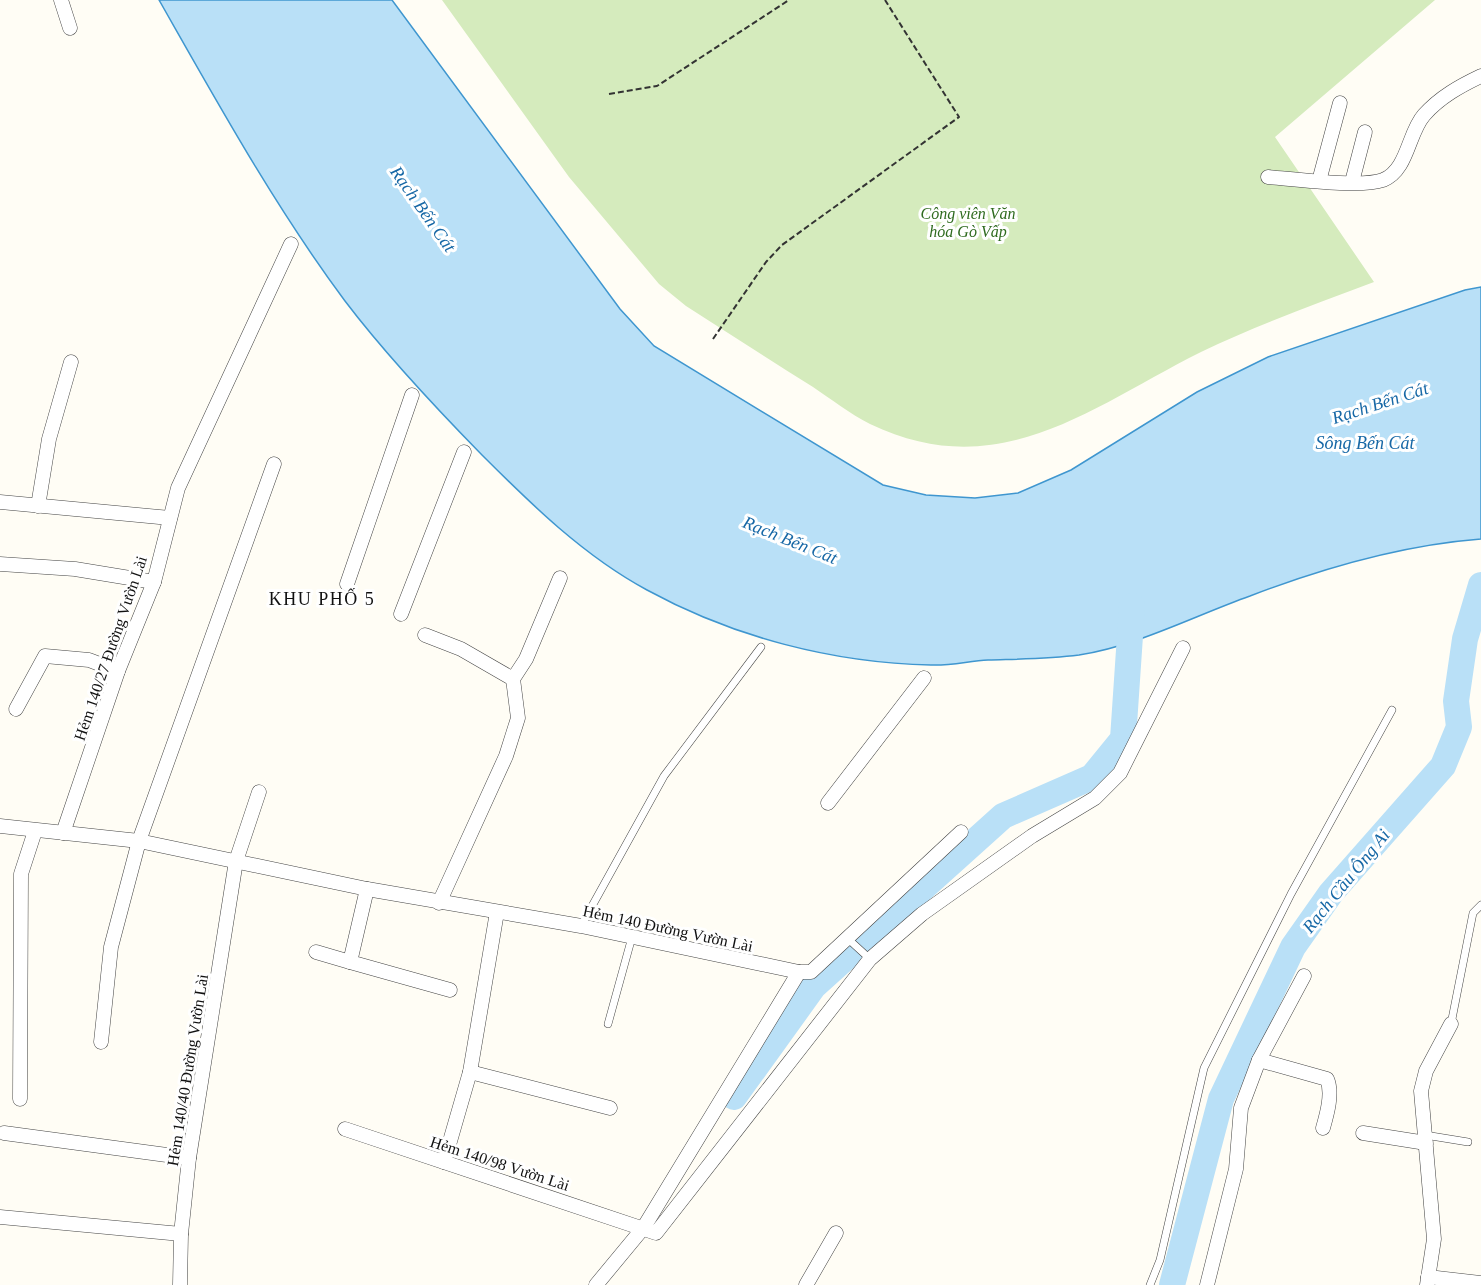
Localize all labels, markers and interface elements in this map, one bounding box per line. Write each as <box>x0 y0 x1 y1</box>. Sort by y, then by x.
water label: Rạch Bến Cát <box>386 161 460 256</box>
park label: Công viên Văn hóa Gò Vấp <box>920 205 1016 241</box>
water label: Rạch Bến Cát <box>1328 378 1432 428</box>
water label: Sông Bến Cát <box>1316 433 1415 453</box>
water label: Rạch Bến Cát <box>739 512 841 568</box>
street label: Hẻm 140/27 Đường Vườn Lài <box>71 553 151 743</box>
district label: KHU PHỐ 5 <box>269 588 375 609</box>
water label: Rạch Cầu Ông Ai <box>1297 825 1394 937</box>
street label: Hẻm 140 Đường Vườn Lài <box>581 902 755 956</box>
street label: Hẻm 140/40 Đường Vườn Lài <box>164 972 212 1167</box>
street label: Hẻm 140/98 Vườn Lài <box>428 1133 572 1194</box>

